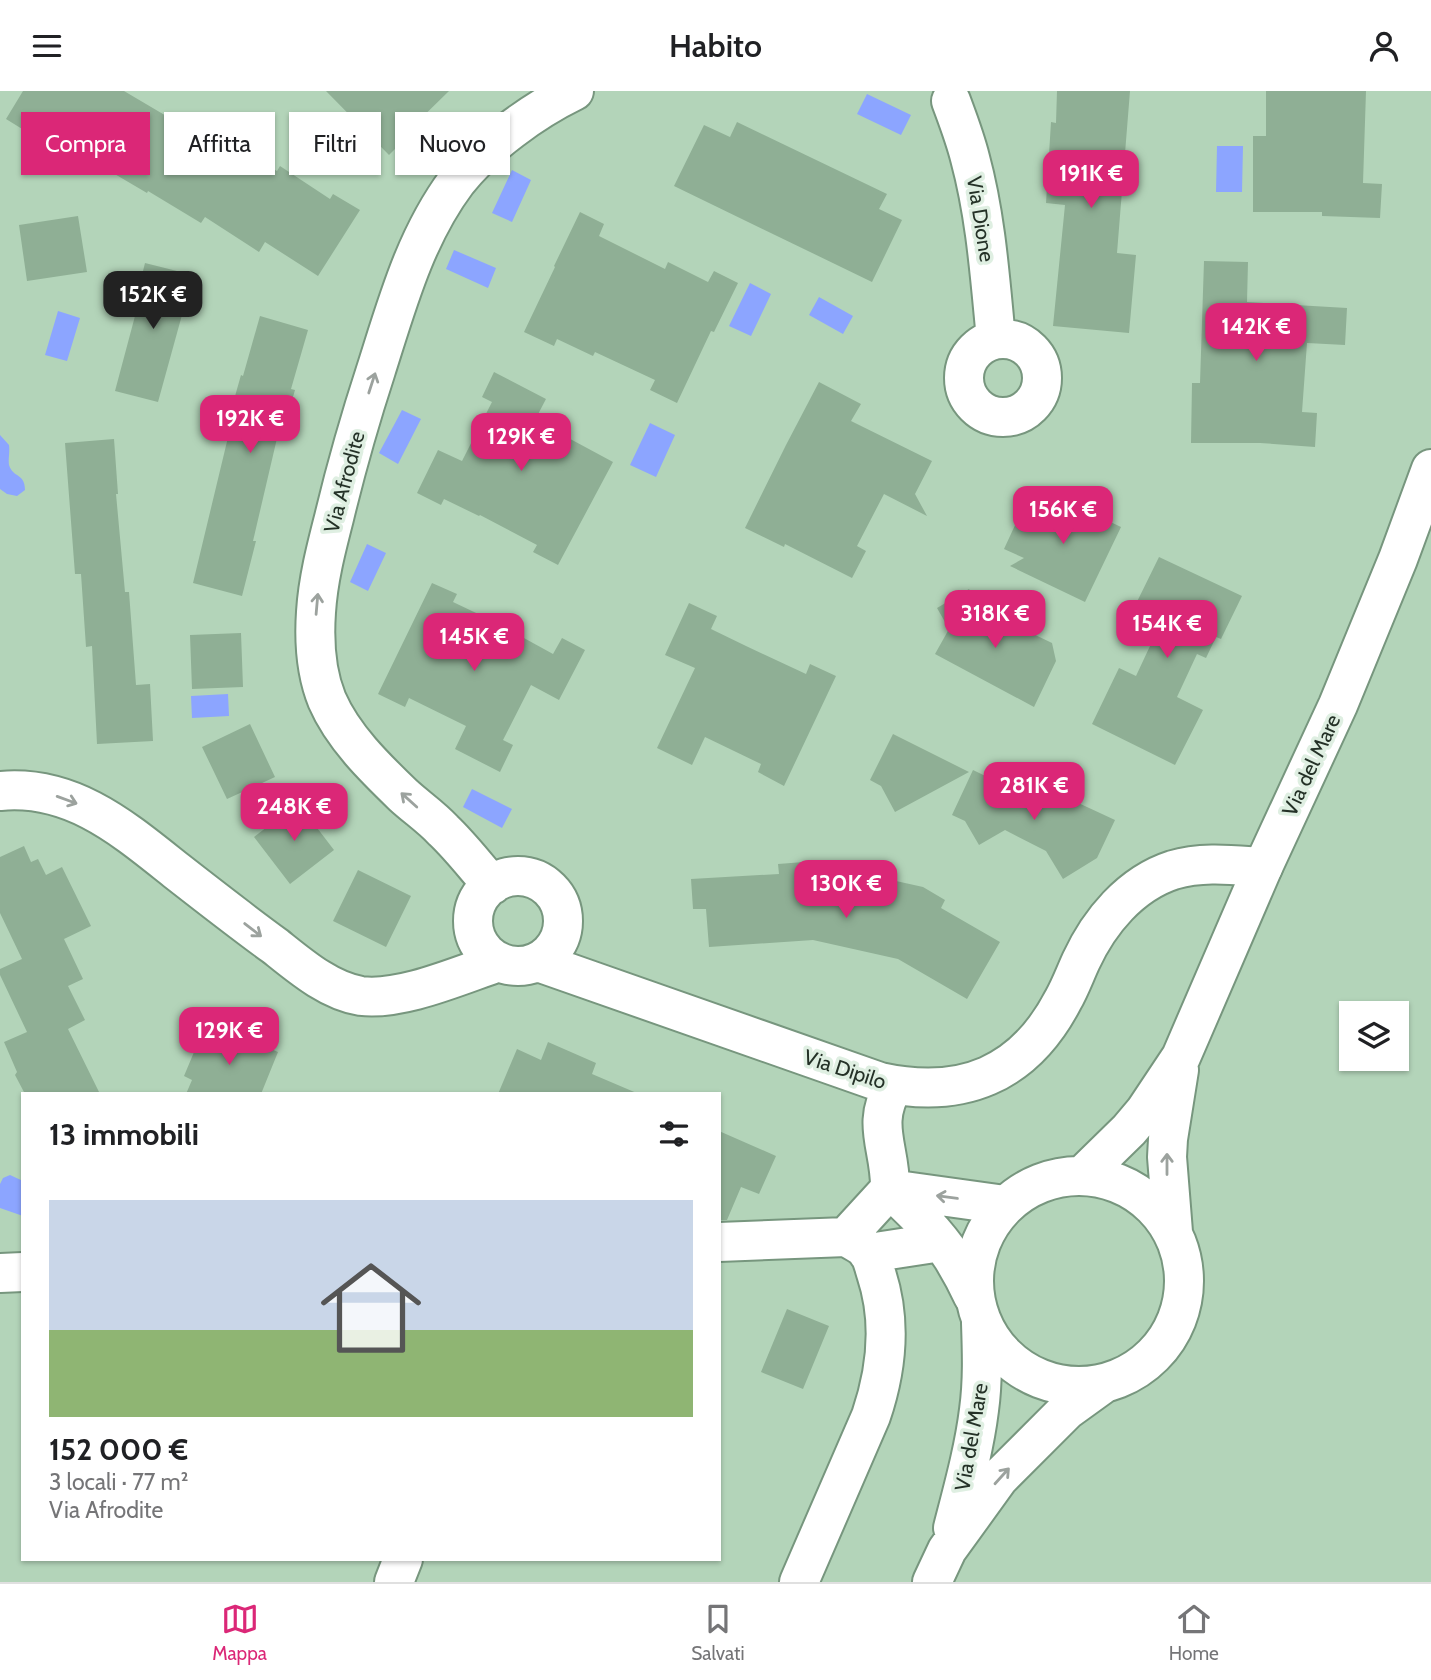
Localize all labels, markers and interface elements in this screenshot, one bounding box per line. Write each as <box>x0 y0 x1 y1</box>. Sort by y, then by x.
text: Habito <box>669 26 762 65</box>
icon: menu <box>28 27 66 65</box>
icon: person <box>1365 27 1403 65</box>
chip: Compra <box>21 112 150 175</box>
chip: Affitta <box>164 112 275 175</box>
chip: Filtri <box>289 112 381 175</box>
chip: Nuovo <box>395 112 510 175</box>
pin: 191K € <box>1034 151 1148 210</box>
text: 191K € <box>1059 159 1123 187</box>
street label: Via Dione <box>962 174 1000 264</box>
pin: 152K € <box>96 271 210 331</box>
text: 152K € <box>119 280 187 308</box>
pin: 142K € <box>1199 303 1313 363</box>
text: 142K € <box>1221 312 1291 340</box>
one-way arrow <box>367 373 379 395</box>
pin: 192K € <box>193 395 307 455</box>
text: 192K € <box>216 404 284 432</box>
pin: 129K € <box>464 413 578 473</box>
text: 129K € <box>487 422 555 450</box>
street label: Via Afrodite <box>318 428 370 536</box>
pin: 156K € <box>1006 487 1120 546</box>
text: 156K € <box>1029 495 1097 523</box>
pin: 318K € <box>938 591 1052 650</box>
one-way arrow <box>311 593 324 616</box>
text: 318K € <box>960 599 1030 627</box>
pin: 154K € <box>1110 601 1224 660</box>
text: 154K € <box>1132 609 1202 637</box>
pin: 145K € <box>417 613 531 673</box>
text: 145K € <box>439 622 509 650</box>
street label: Via del Mare <box>1277 710 1346 820</box>
pin: 281K € <box>977 763 1091 822</box>
text: 281K € <box>1000 771 1068 799</box>
pin: 248K € <box>237 783 351 843</box>
one-way arrow <box>401 791 418 808</box>
text: 248K € <box>257 792 331 820</box>
one-way arrow <box>56 795 78 807</box>
pin: 130K € <box>789 861 903 920</box>
text: 130K € <box>810 869 882 897</box>
one-way arrow <box>243 922 261 937</box>
map controls <box>1339 1001 1409 1071</box>
button: layers <box>1339 1001 1409 1071</box>
pin: 129K € <box>172 1007 286 1067</box>
text: 129K € <box>195 1016 263 1044</box>
street label: Via Dipilo <box>801 1044 889 1094</box>
icon: filters <box>655 1115 693 1153</box>
text: 13 immobili <box>49 1116 199 1153</box>
one-way arrow <box>1160 1153 1174 1176</box>
one-way arrow <box>936 1190 959 1203</box>
icon: home <box>308 1245 434 1371</box>
street label: Via del Mare <box>949 1381 993 1493</box>
text: 152 000 € <box>49 1431 188 1468</box>
one-way arrow <box>994 1467 1010 1485</box>
text: 3 locali · 77 m² <box>49 1468 188 1496</box>
text: Via Afrodite <box>49 1496 163 1524</box>
tab: Mappa <box>212 1600 267 1665</box>
tab: Salvati <box>691 1600 744 1665</box>
tab: Home <box>1169 1600 1219 1665</box>

